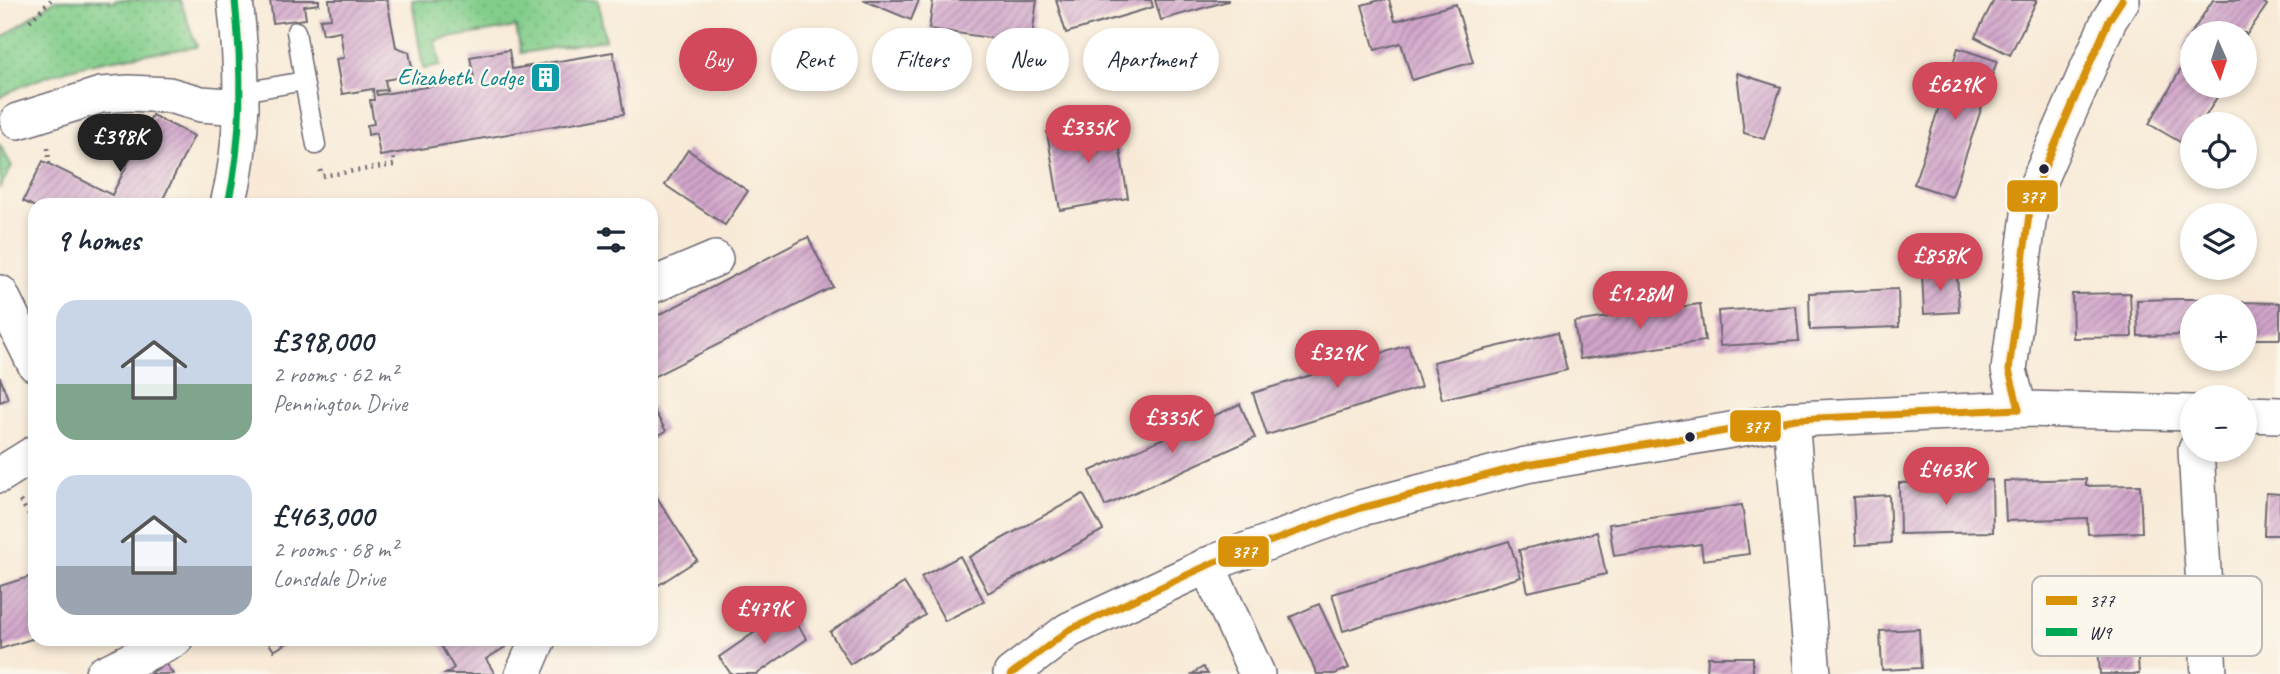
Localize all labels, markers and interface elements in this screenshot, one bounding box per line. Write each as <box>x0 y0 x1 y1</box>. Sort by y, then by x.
north arrow <box>2180 21 2258 98</box>
map controls <box>2180 21 2257 462</box>
chip: Buy <box>679 28 757 91</box>
chip: Rent <box>771 28 858 91</box>
chip: Filters <box>872 28 972 91</box>
chip: New <box>986 28 1069 91</box>
chip: Apartment <box>1083 28 1219 91</box>
building icon: Elizabeth Lodge <box>529 60 563 94</box>
place label: Elizabeth Lodge <box>397 62 525 92</box>
pin: £629K <box>1906 62 2004 122</box>
text: £629K <box>1928 70 1982 99</box>
pin: £335K <box>1039 106 1137 165</box>
button: locate <box>2180 112 2257 189</box>
text: £335K <box>1062 113 1114 142</box>
pin: £398K <box>71 114 169 174</box>
text: £398K <box>94 122 146 151</box>
unlabelled marker <box>2037 162 2051 176</box>
line badge: 377 <box>2006 179 2059 213</box>
text: 377 <box>2019 185 2047 209</box>
button: layers <box>2180 203 2257 280</box>
text: 9 homes <box>56 221 140 259</box>
icon: filters <box>592 221 630 259</box>
pin: £858K <box>1891 233 1989 293</box>
text: £858K <box>1914 241 1966 270</box>
pin: £1.28M <box>1583 272 1697 331</box>
text: £1.28M <box>1609 279 1671 308</box>
button: + <box>2180 294 2257 371</box>
text: £398,000 <box>273 322 373 360</box>
icon: home <box>112 328 196 412</box>
pin: £329K <box>1288 330 1386 390</box>
text: £329K <box>1311 338 1363 367</box>
text: 2 rooms · 62 m² <box>273 360 397 389</box>
button: − <box>2180 385 2257 462</box>
text: Pennington Drive <box>273 389 407 418</box>
pin: £335K <box>1123 396 1221 455</box>
text: £335K <box>1146 403 1198 432</box>
line badge: 377 <box>1729 409 1782 443</box>
text: 377 <box>1743 415 1771 439</box>
unlabelled marker <box>1683 430 1697 444</box>
pin: £463K <box>1897 448 1995 507</box>
text: £463K <box>1919 455 1973 484</box>
text: £463,000 <box>273 497 374 535</box>
icon: home <box>112 503 196 587</box>
text: 2 rooms · 68 m² <box>273 535 397 564</box>
line badge: 377 <box>1217 535 1270 568</box>
text: 377 <box>1231 540 1259 564</box>
text: Lonsdale Drive <box>273 564 385 593</box>
legend <box>2032 576 2262 656</box>
pin: £479K <box>715 586 813 646</box>
text: 377 <box>2089 589 2116 613</box>
text: £479K <box>738 594 790 623</box>
text: W9 <box>2089 621 2113 645</box>

